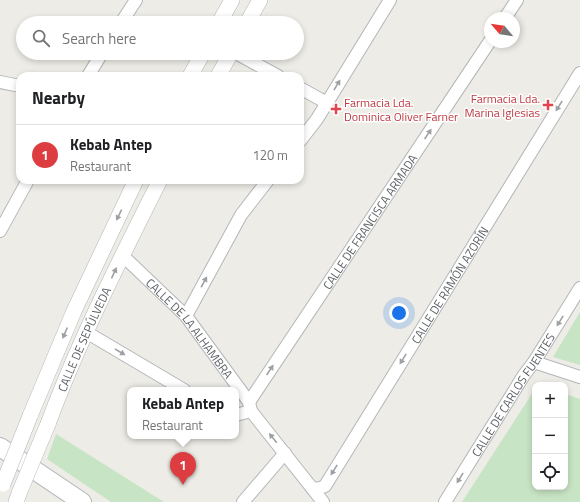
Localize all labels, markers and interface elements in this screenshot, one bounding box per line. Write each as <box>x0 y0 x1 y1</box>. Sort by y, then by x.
north arrow <box>484 12 520 48</box>
search box <box>16 16 304 60</box>
icon: search <box>30 27 52 49</box>
text: Search here <box>62 27 136 50</box>
one-way arrow <box>334 79 341 91</box>
text: Nearby <box>32 85 85 111</box>
place label: Farmacia Lda. Marina Iglesias <box>464 89 540 122</box>
place label: Farmacia Lda. Dominica Oliver Farner <box>344 93 458 126</box>
marker: Farmacia Lda. Marina Iglesias <box>543 100 553 110</box>
one-way arrow <box>556 100 563 112</box>
marker: Farmacia Lda. Dominica Oliver Farner <box>331 104 341 114</box>
one-way arrow <box>424 128 432 139</box>
text: Kebab Antep <box>70 133 152 156</box>
text: 1 <box>41 145 49 165</box>
text: 120 m <box>252 145 288 165</box>
street label: CALLE DE FRANCISCA ARMADA <box>317 150 422 293</box>
text: Restaurant <box>70 156 131 176</box>
one-way arrow <box>115 209 122 221</box>
street label: CALLE DE RAMÓN AZORÍN <box>406 222 493 347</box>
one-way arrow <box>111 267 117 278</box>
street label: CALLE DE LA ALHAMBRA <box>142 273 238 382</box>
one-way arrow <box>201 276 207 288</box>
street label: CALLE DE SEPÚLVEDA <box>52 284 115 394</box>
your location <box>389 303 409 323</box>
one-way arrow <box>556 315 563 327</box>
one-way arrow <box>62 328 68 339</box>
street label: CALLE DE CARLOS FUENTES <box>466 329 559 460</box>
one-way arrow <box>114 348 125 355</box>
one-way arrow <box>399 354 406 365</box>
one-way arrow <box>267 364 274 376</box>
map controls <box>532 382 568 490</box>
button: + <box>532 382 568 418</box>
popup <box>127 387 239 439</box>
text: Kebab Antep <box>142 392 224 415</box>
text: Restaurant <box>142 415 203 435</box>
button: − <box>532 418 568 454</box>
one-way arrow <box>269 433 278 444</box>
pin: 1 <box>170 452 196 485</box>
button: locate <box>532 454 568 490</box>
one-way arrow <box>331 464 338 476</box>
one-way arrow <box>456 472 463 484</box>

